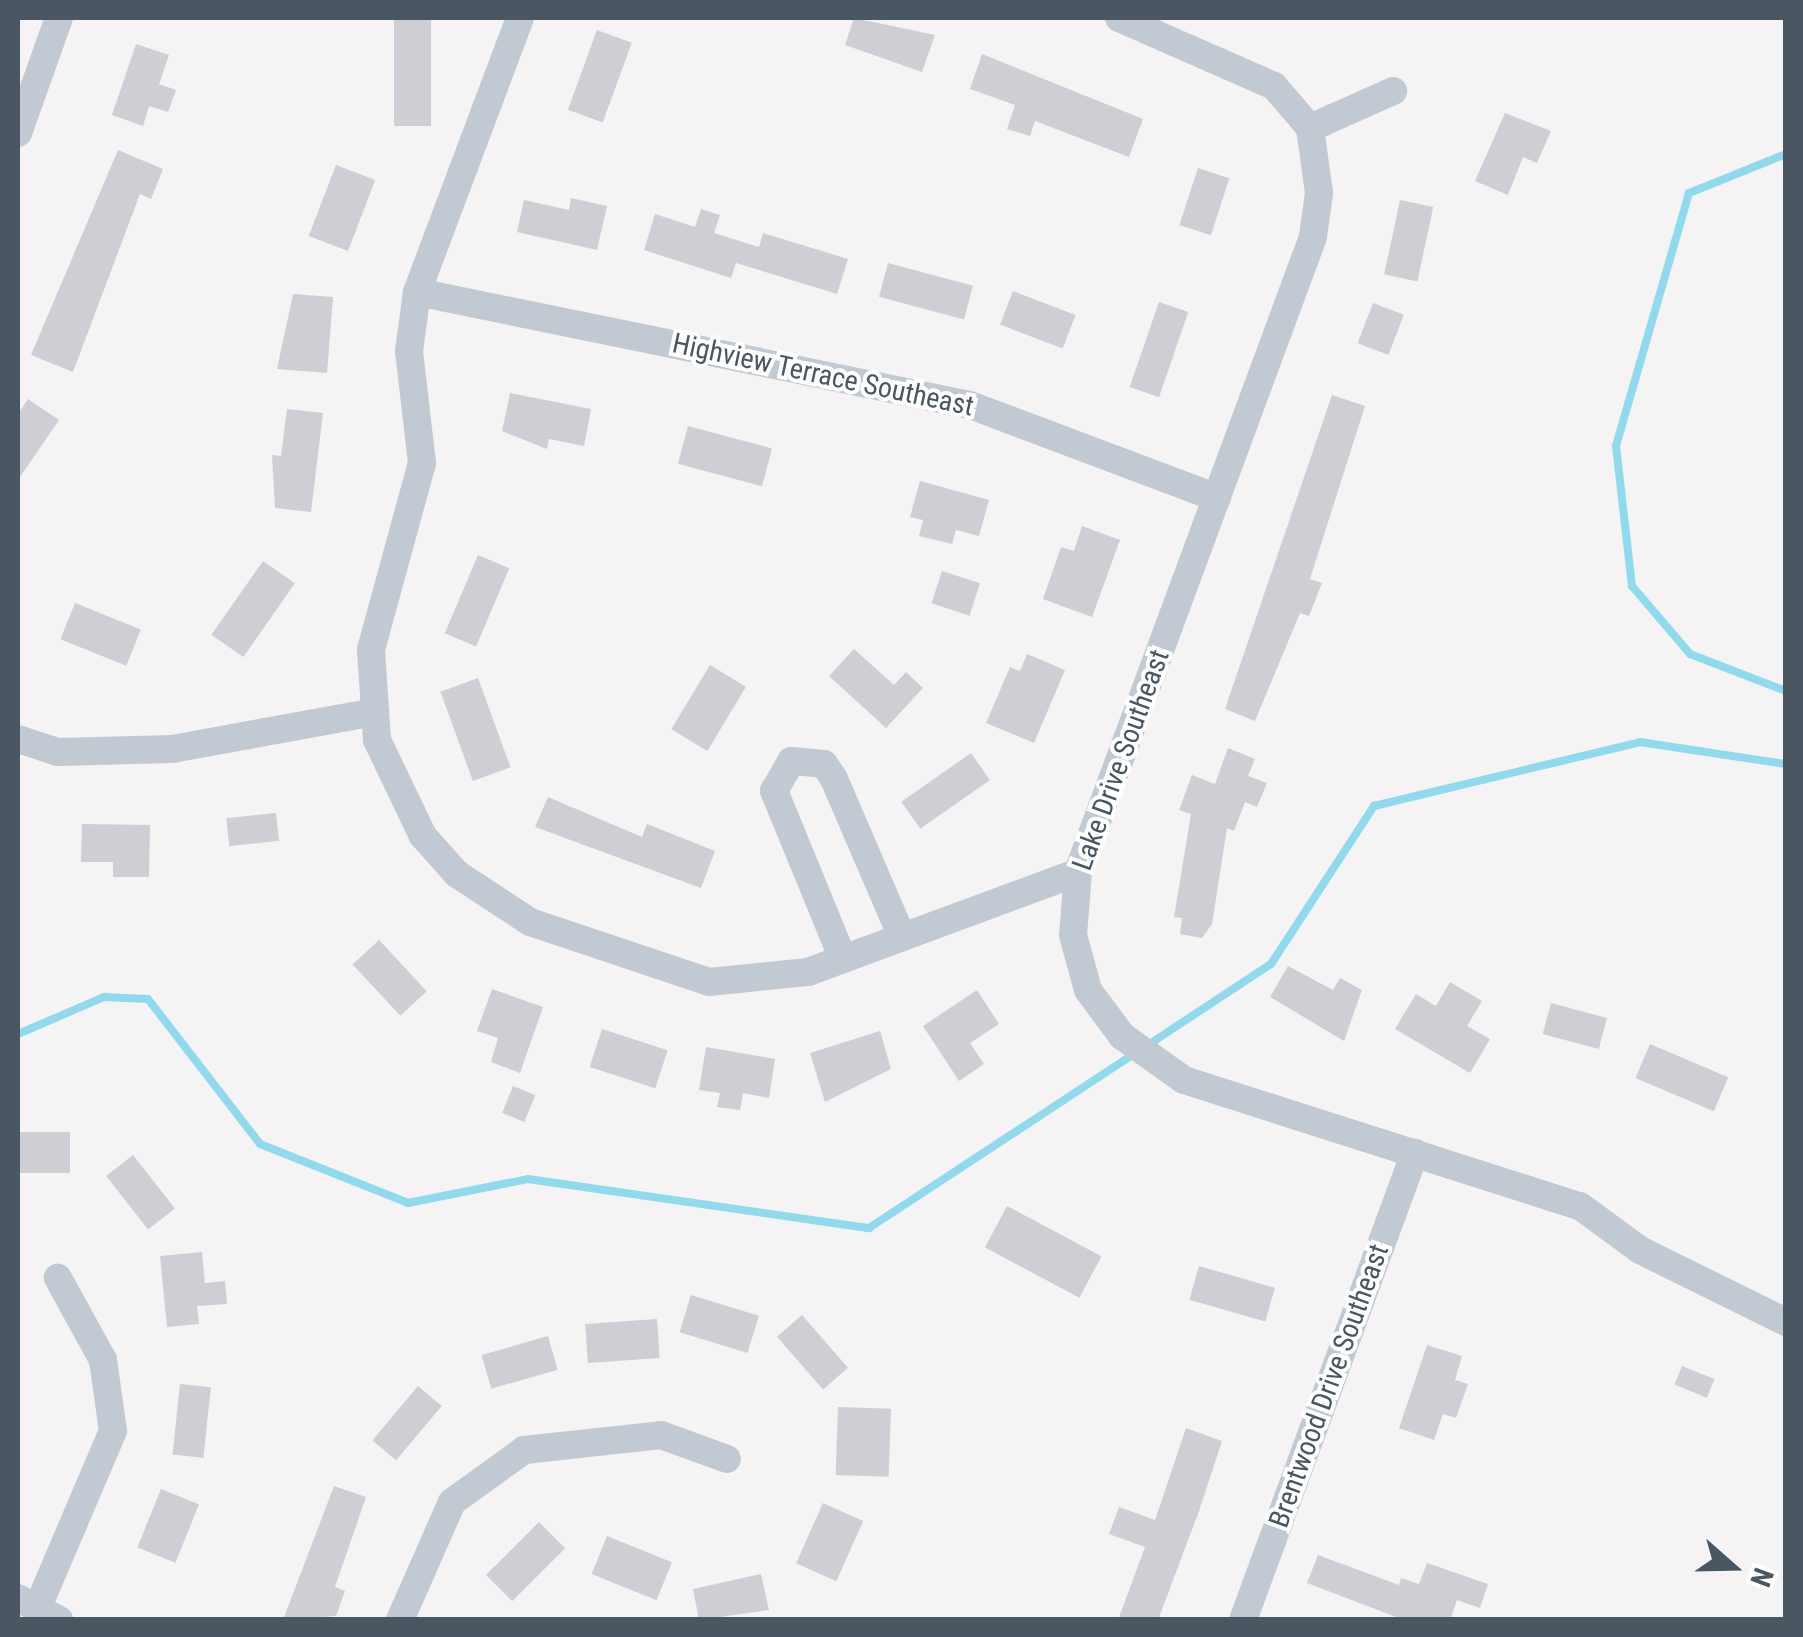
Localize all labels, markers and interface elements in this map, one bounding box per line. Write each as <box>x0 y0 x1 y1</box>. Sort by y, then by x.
street label: Highview Terrace Southeast <box>669 327 977 423</box>
street label: Lake Drive Southeast <box>1065 645 1177 875</box>
street label: Brentwood Drive Southeast <box>1262 1240 1396 1532</box>
north arrow <box>1683 1517 1783 1617</box>
text: N <box>1743 1564 1780 1591</box>

